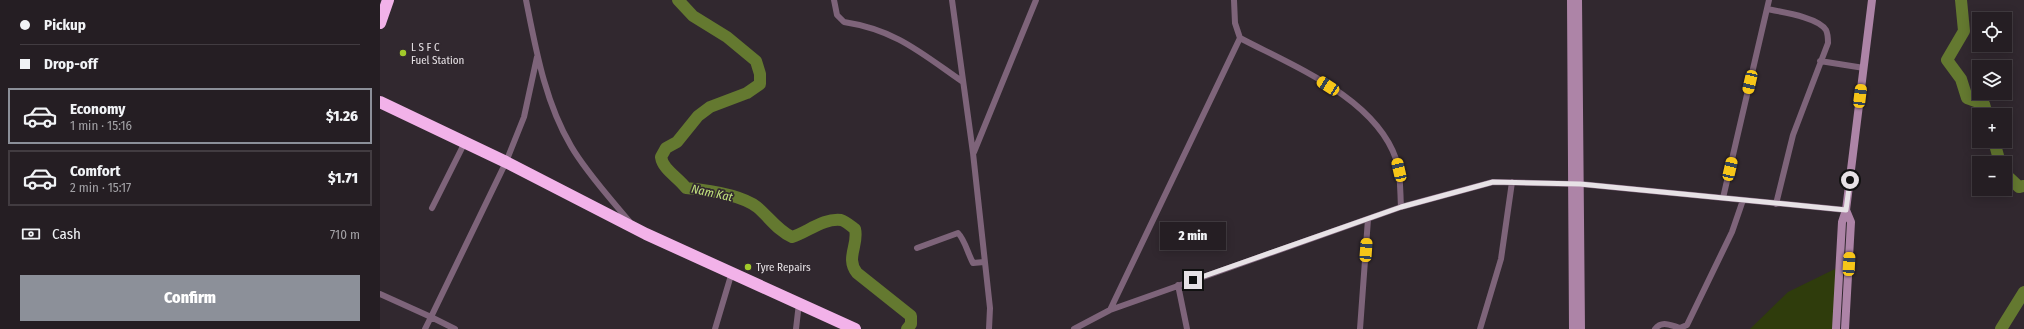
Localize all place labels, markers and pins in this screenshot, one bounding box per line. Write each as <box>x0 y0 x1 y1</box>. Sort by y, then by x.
place label: L S F C Fuel Station <box>411 41 464 67</box>
marker: L S F C Fuel Station <box>398 48 408 58</box>
place label: Tyre Repairs <box>756 261 811 274</box>
marker: Tyre Repairs <box>743 262 753 272</box>

